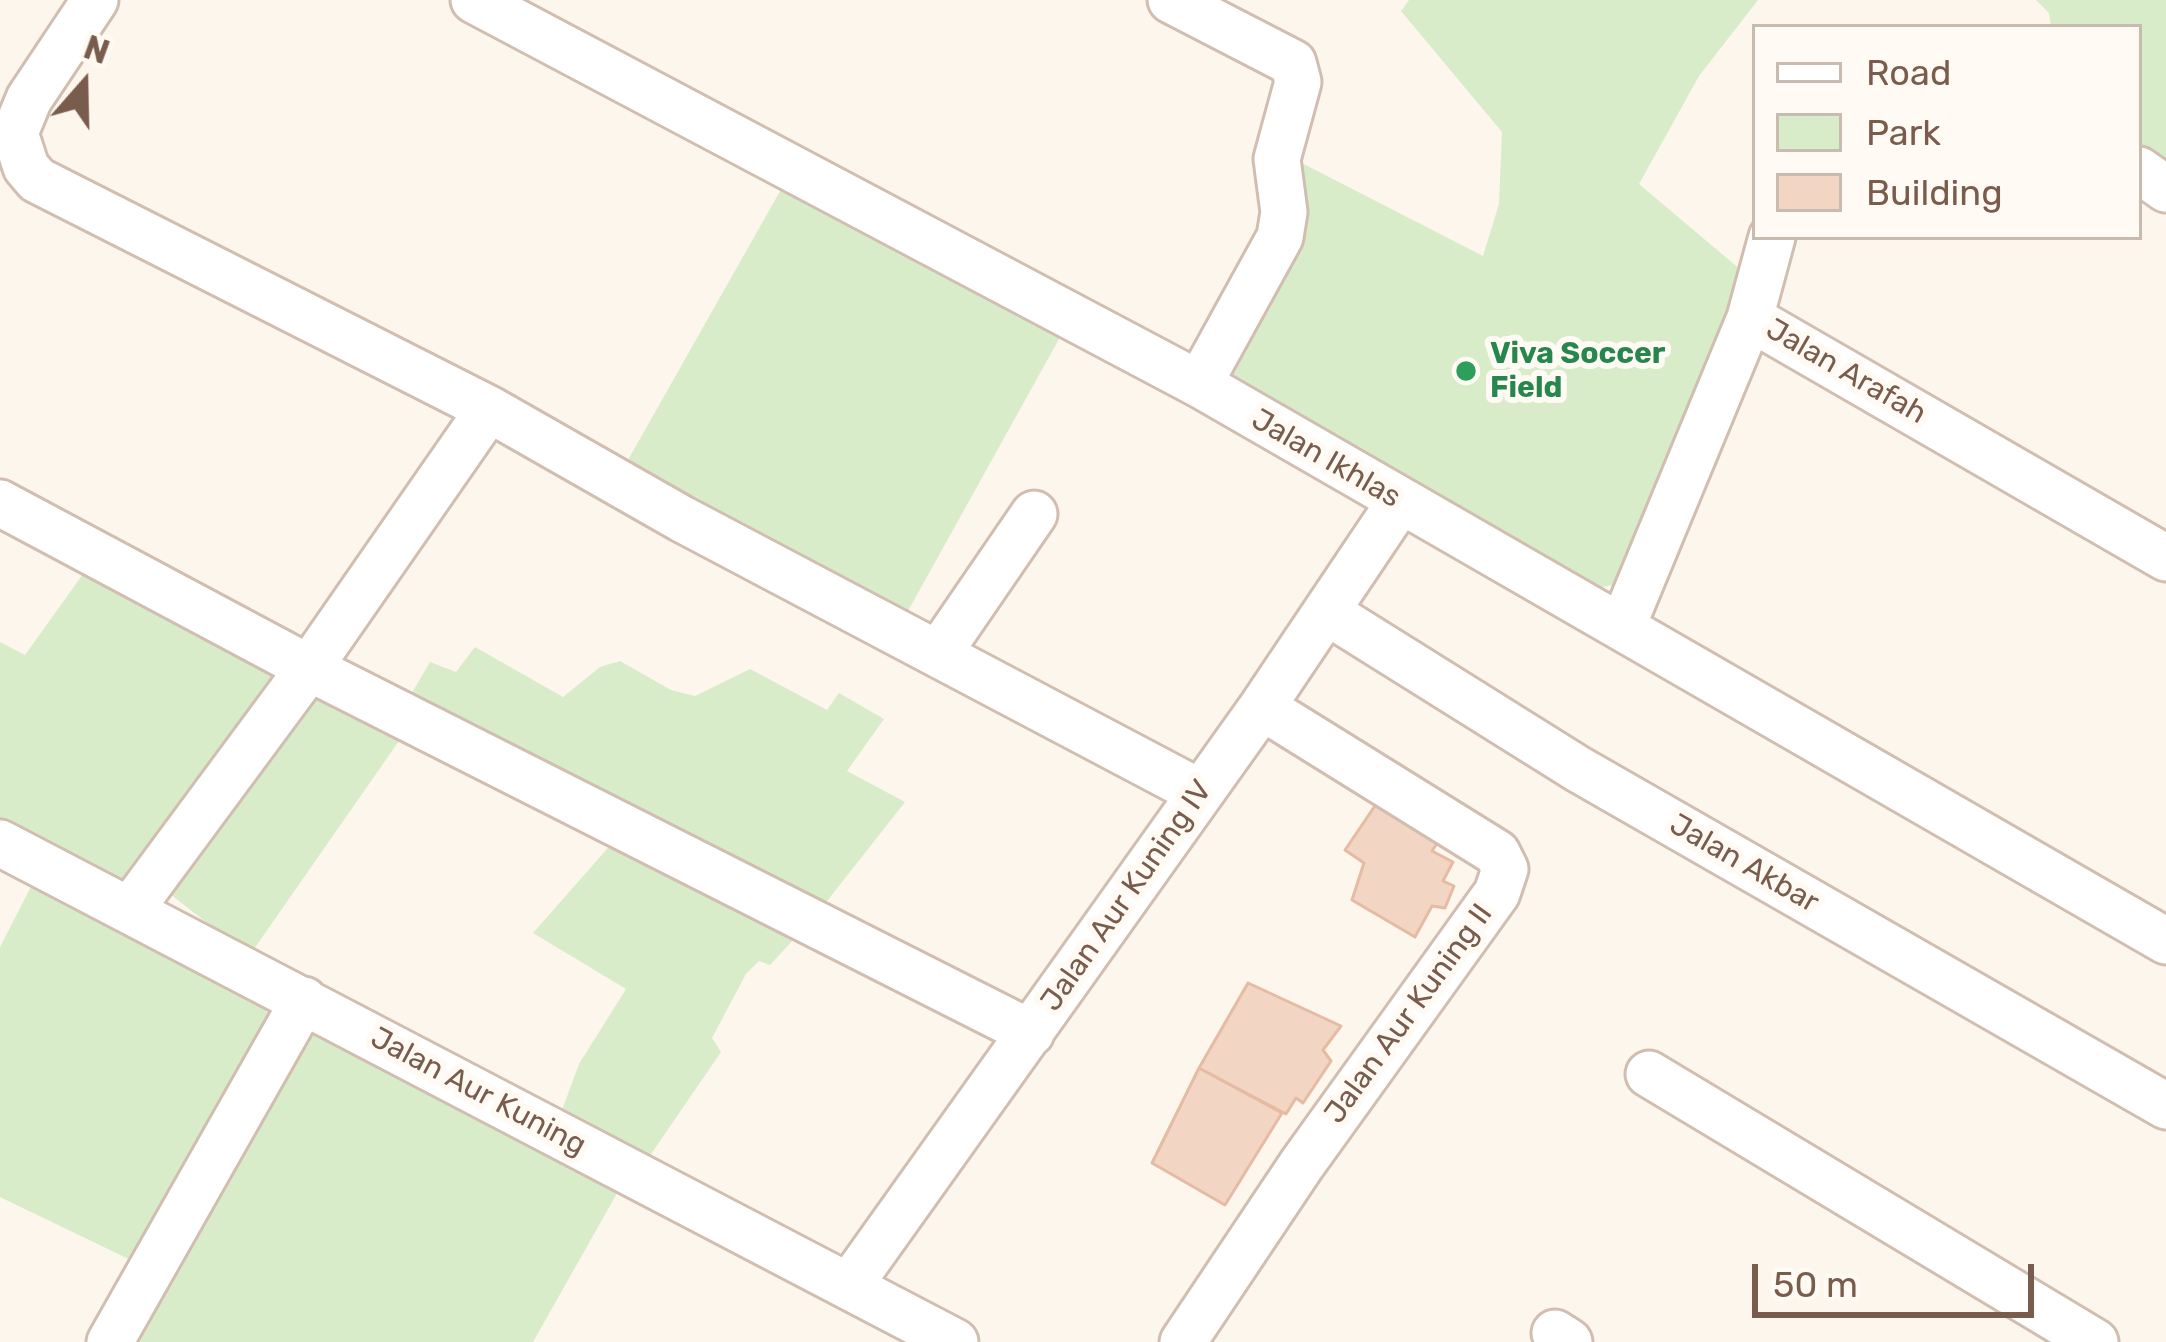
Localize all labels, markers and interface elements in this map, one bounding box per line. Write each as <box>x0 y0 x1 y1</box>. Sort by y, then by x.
north arrow <box>24 24 144 144</box>
legend <box>1752 24 2142 240</box>
text: N <box>79 27 114 72</box>
text: Road <box>1866 51 1951 94</box>
text: Park <box>1866 111 1941 154</box>
text: Building <box>1866 171 2003 214</box>
street label: Jalan Arafah <box>1760 312 1932 432</box>
place label: Viva Soccer Field <box>1490 336 1665 406</box>
marker: Viva Soccer Field <box>1453 358 1479 384</box>
street label: Jalan Ikhlas <box>1245 402 1407 516</box>
street label: Jalan Aur Kuning IV <box>1034 774 1220 1018</box>
street label: Jalan Akbar <box>1663 807 1825 921</box>
street label: Jalan Aur Kuning II <box>1317 897 1501 1131</box>
street label: Jalan Aur Kuning <box>364 1020 592 1164</box>
scale bar <box>1758 1240 2040 1314</box>
text: 50 m <box>1773 1263 1858 1306</box>

